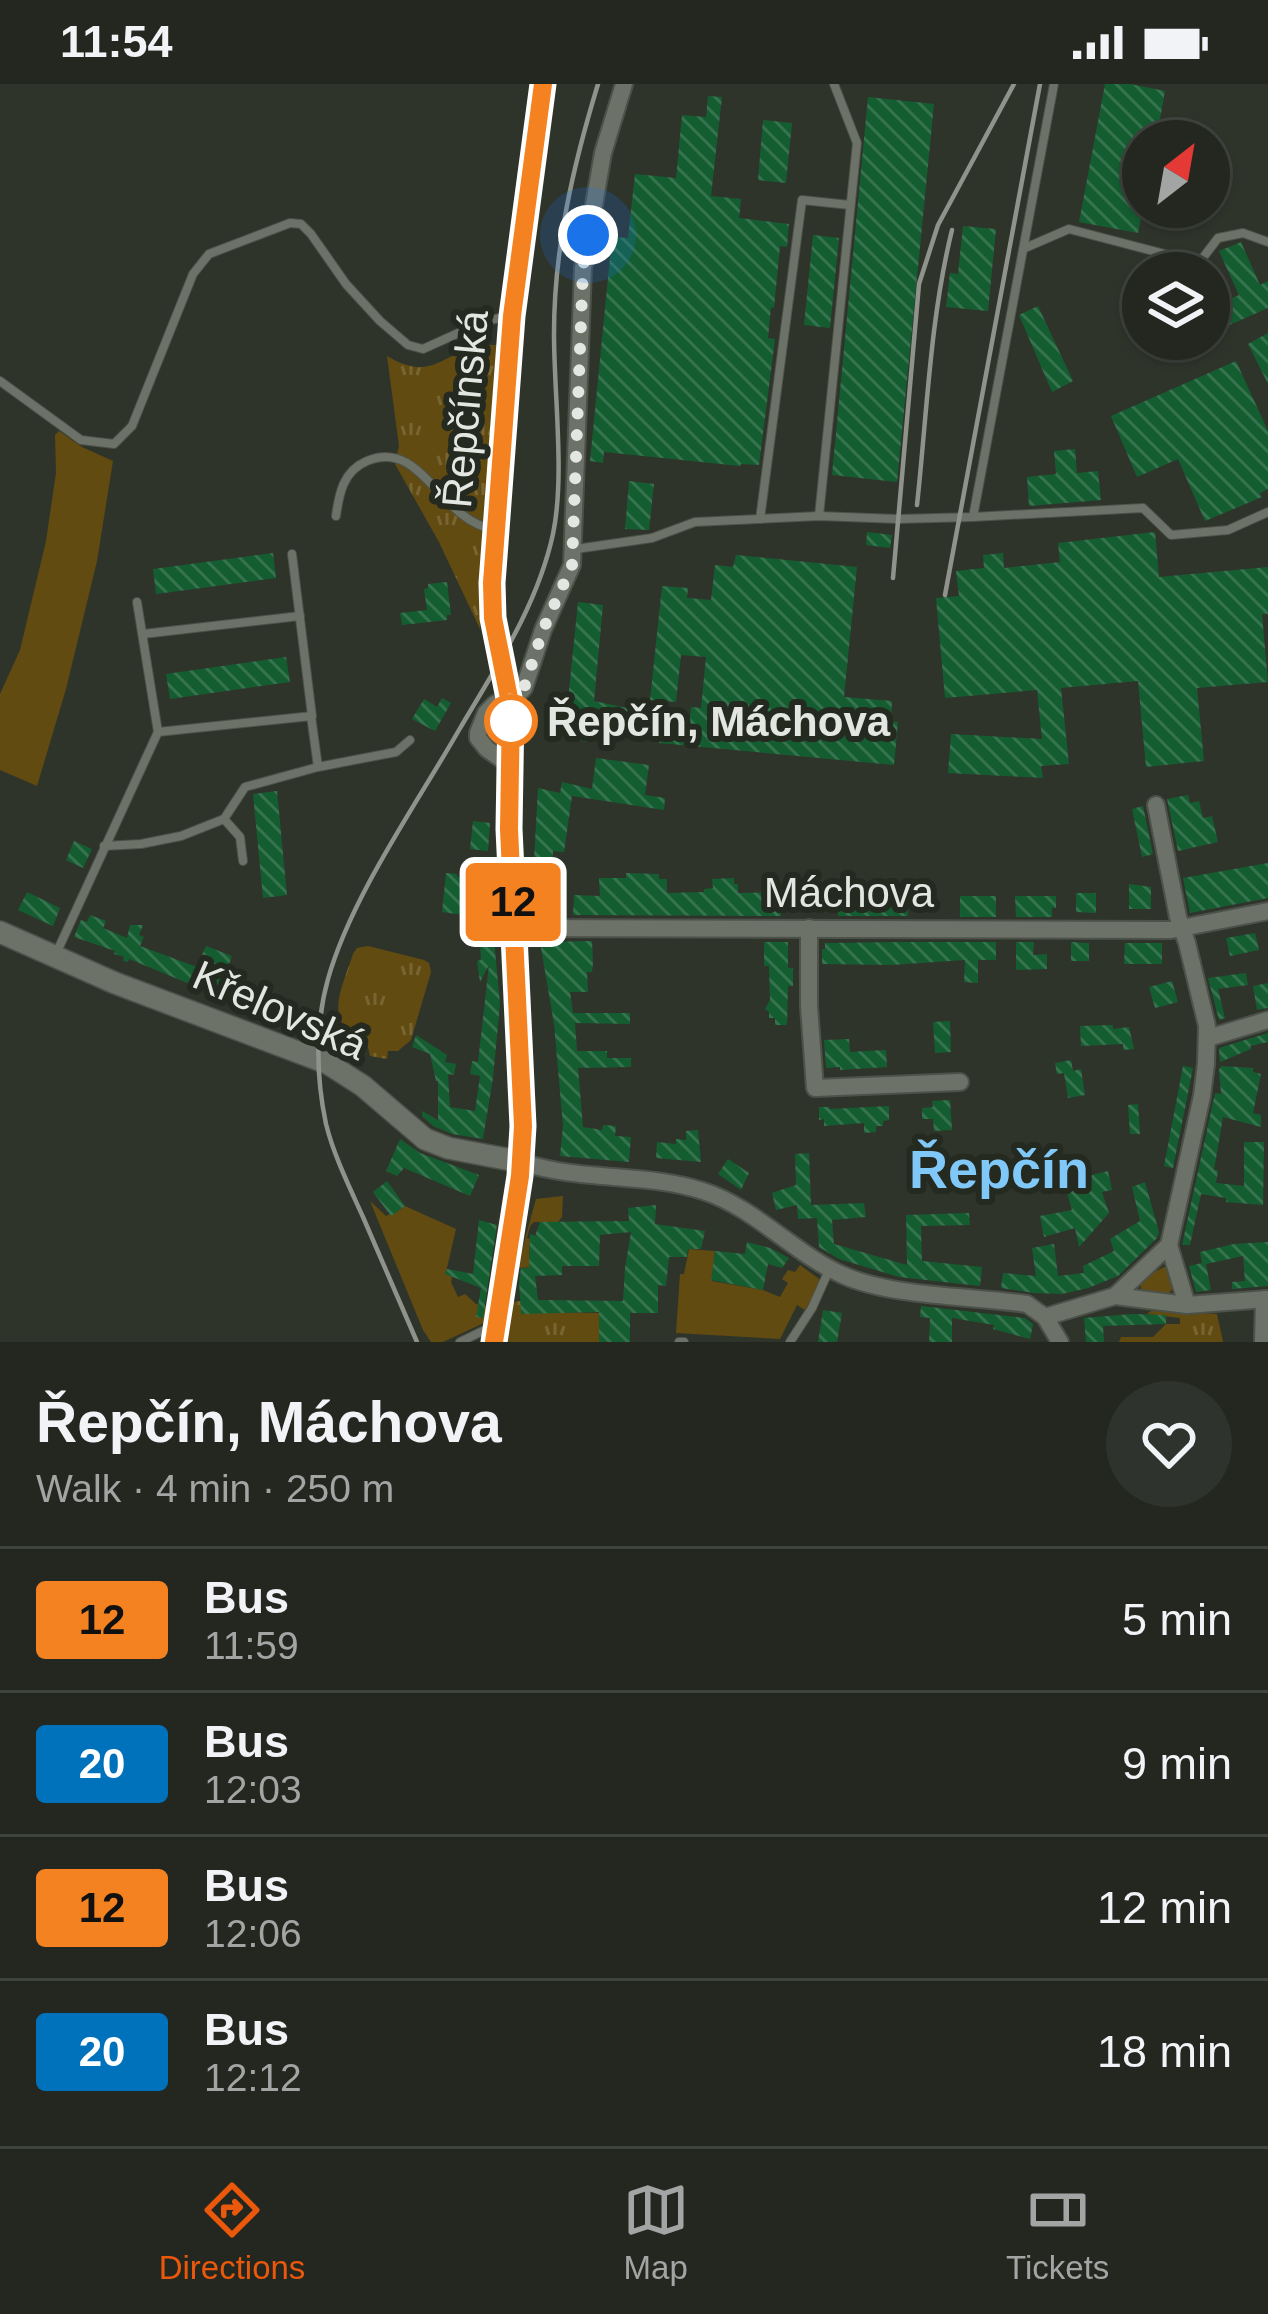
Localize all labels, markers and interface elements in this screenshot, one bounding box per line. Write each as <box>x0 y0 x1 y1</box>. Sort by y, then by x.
text: 11:54 <box>60 16 173 67</box>
north arrow <box>1122 120 1230 228</box>
map controls <box>1122 120 1230 360</box>
your location <box>558 205 618 265</box>
button: layers <box>1122 252 1230 360</box>
street label: Řepčínská <box>433 307 497 510</box>
marker: Řepčín, Máchova <box>486 696 536 746</box>
place label: Řepčín, Máchova <box>547 697 891 745</box>
line badge: 12 <box>459 863 567 941</box>
street label: Máchova <box>764 869 935 916</box>
text: 12 <box>490 878 536 925</box>
street label: Křelovská <box>186 951 374 1069</box>
district label: Řepčín <box>909 1139 1089 1199</box>
button: heart <box>1106 1381 1232 1507</box>
text: Řepčín, Máchova <box>36 1390 502 1454</box>
text: Walk · 4 min · 250 m <box>36 1467 394 1510</box>
text: Bus <box>204 1572 289 1623</box>
text: 5 min <box>1122 1594 1232 1645</box>
text: 12 <box>79 1596 125 1643</box>
text: 11:59 <box>204 1624 299 1667</box>
text: Bus <box>204 1716 289 1767</box>
text: 9 min <box>1122 1738 1232 1789</box>
text: 20 <box>79 1740 125 1787</box>
text: 12:03 <box>204 1768 302 1811</box>
text: Bus <box>204 1860 289 1911</box>
text: 12 min <box>1097 1882 1232 1933</box>
text: 12 <box>79 1884 125 1931</box>
text: 12:06 <box>204 1912 302 1955</box>
text: Bus <box>204 2004 289 2055</box>
text: 18 min <box>1097 2026 1232 2077</box>
text: 20 <box>79 2028 125 2075</box>
text: 12:12 <box>204 2056 302 2099</box>
tab: Directions <box>159 2177 305 2287</box>
tab: Map <box>623 2177 689 2287</box>
tab: Tickets <box>1006 2177 1109 2287</box>

